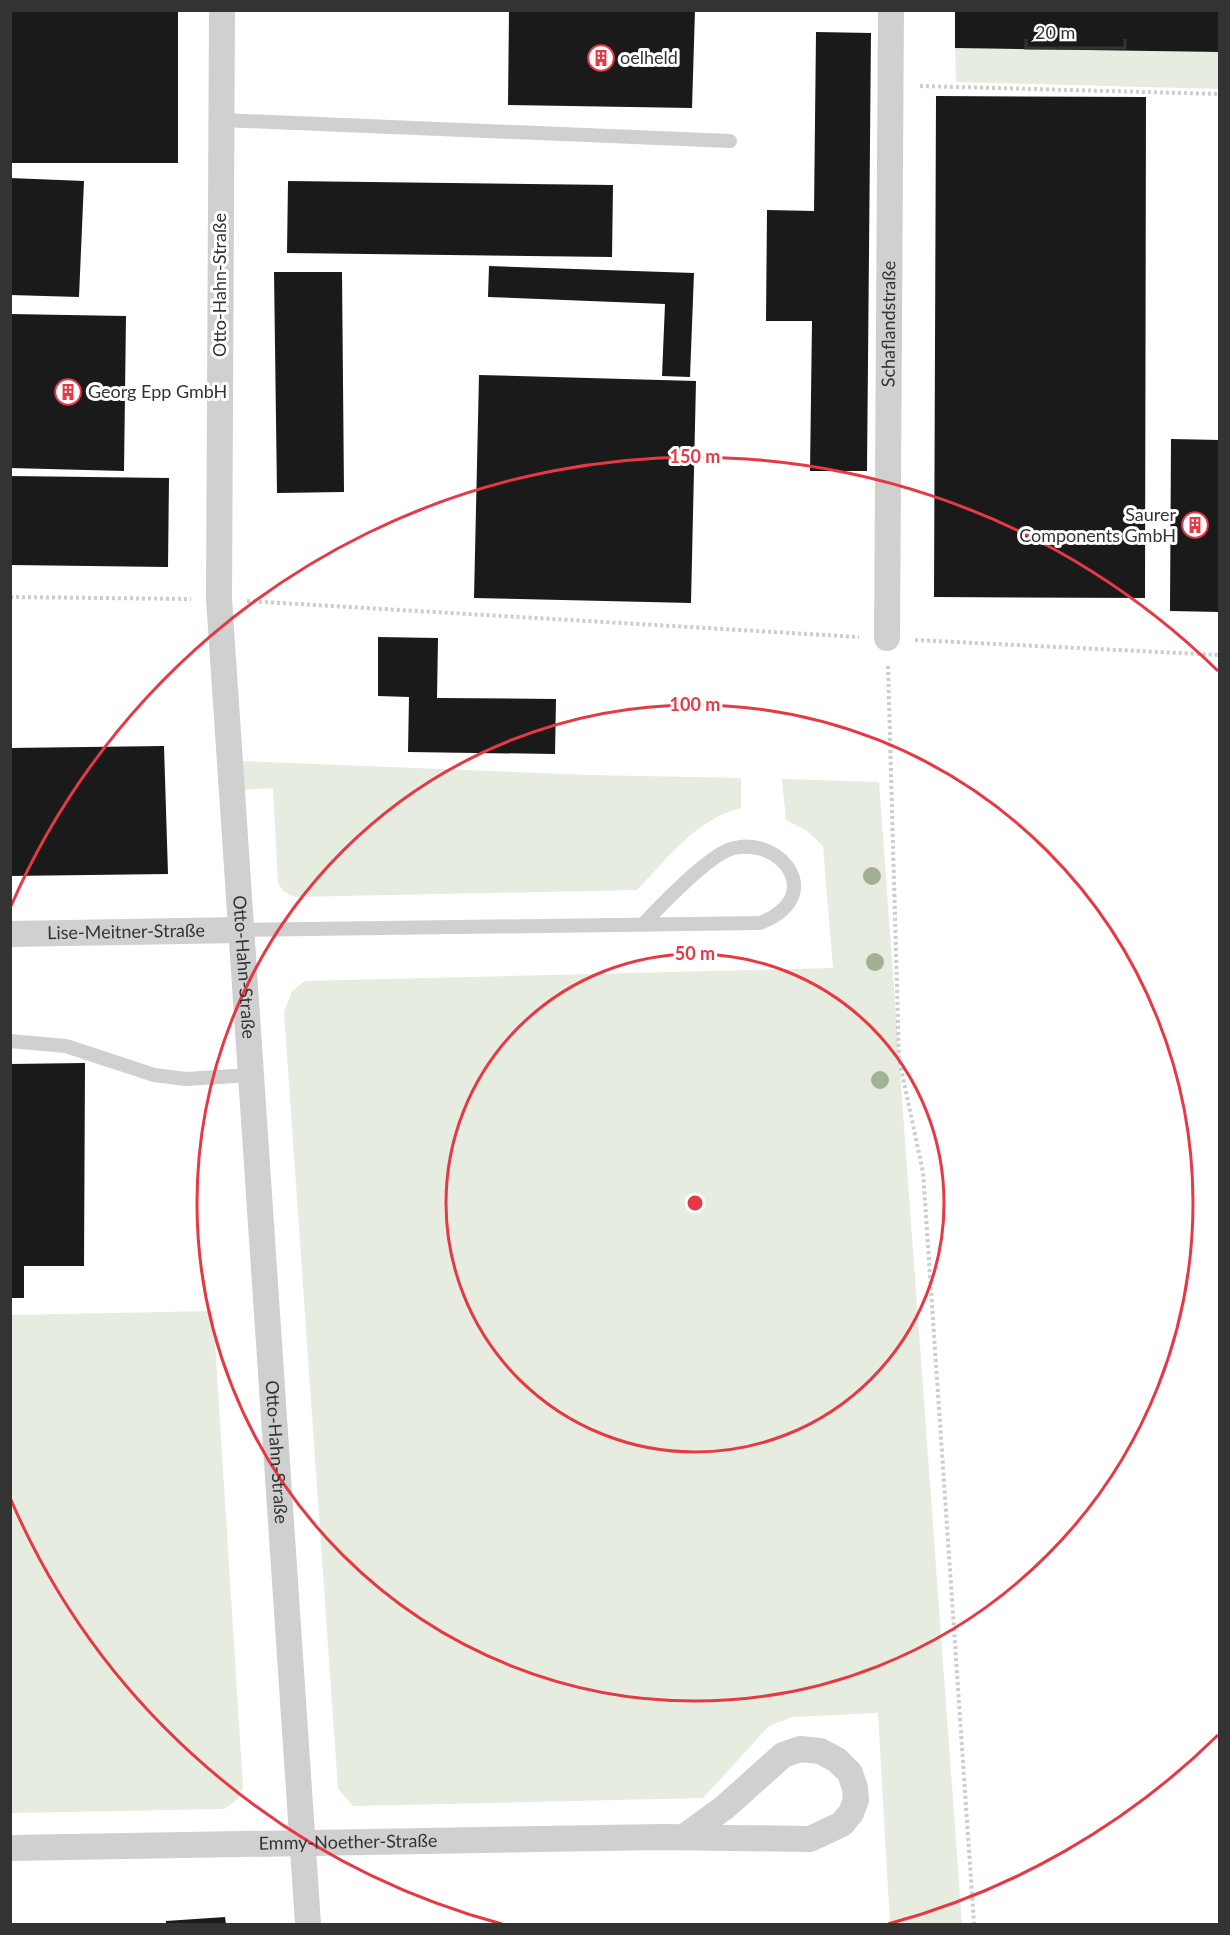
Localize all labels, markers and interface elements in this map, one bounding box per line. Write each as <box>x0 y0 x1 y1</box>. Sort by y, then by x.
scale bar <box>1026 12 1125 50</box>
text: 20 m <box>1035 21 1075 43</box>
building icon: oelheld <box>586 43 616 73</box>
place label: oelheld <box>620 46 678 68</box>
street label: Otto-Hahn-Straße <box>208 213 230 357</box>
street label: Schaflandstraße <box>877 261 899 387</box>
building icon: Georg Epp GmbH <box>53 377 83 407</box>
place label: Georg Epp GmbH <box>88 380 227 402</box>
text: 150 m <box>670 445 720 467</box>
place label: Saurer Components GmbH <box>1019 503 1176 546</box>
building icon: Saurer Components GmbH <box>1180 510 1210 540</box>
text: 100 m <box>670 693 720 715</box>
street label: Otto-Hahn-Straße <box>229 895 261 1040</box>
street label: Lise-Meitner-Straße <box>47 919 205 943</box>
text: 50 m <box>675 942 715 964</box>
centre of rings <box>685 1193 705 1213</box>
street label: Otto-Hahn-Straße <box>262 1379 293 1525</box>
street label: Emmy-Noether-Straße <box>258 1829 437 1854</box>

